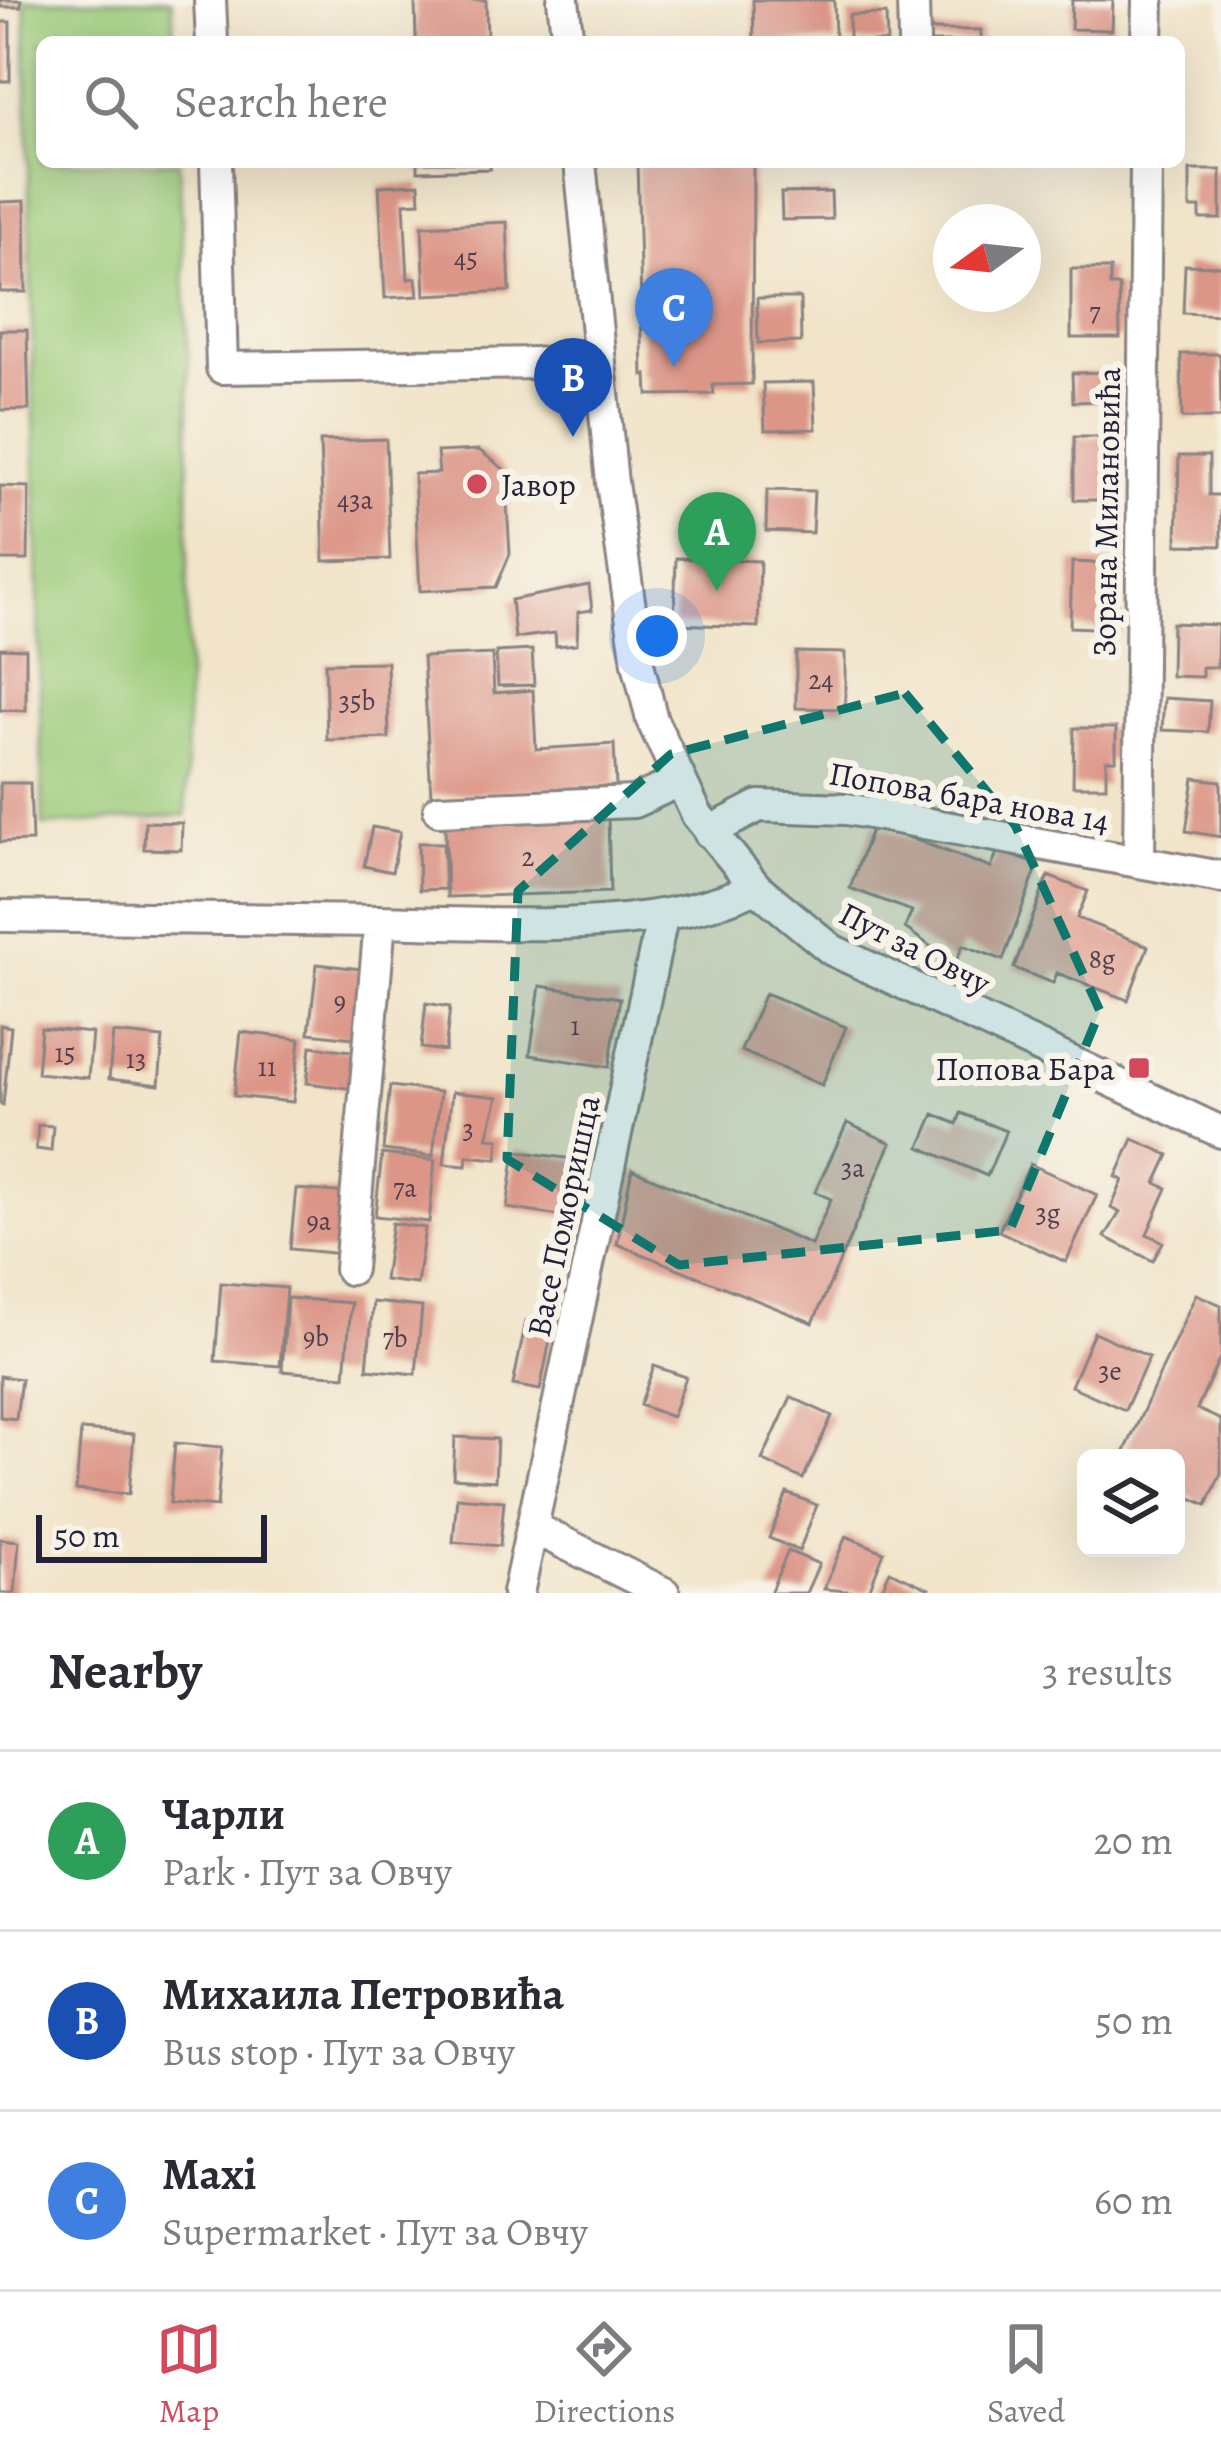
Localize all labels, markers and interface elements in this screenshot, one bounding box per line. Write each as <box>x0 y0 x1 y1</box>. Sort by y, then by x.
search box <box>36 36 1185 168</box>
icon: search <box>78 69 144 135</box>
text: Search here <box>174 71 388 133</box>
north arrow <box>933 204 1041 312</box>
house number: 45 <box>454 240 478 276</box>
pin: C <box>635 268 713 367</box>
house number: 7 <box>1089 294 1101 330</box>
pin: B <box>534 338 612 437</box>
street label: Зорана Милановића <box>1081 366 1131 657</box>
place label: Јавор <box>501 462 576 507</box>
marker: Јавор <box>464 471 490 497</box>
house number: 43a <box>337 482 373 518</box>
pin: A <box>678 492 756 591</box>
your location <box>627 606 687 666</box>
house number: 24 <box>808 662 834 698</box>
house number: 35b <box>339 683 375 719</box>
street label: Попова бара нова 14 <box>825 750 1113 844</box>
house number: 2 <box>522 839 535 875</box>
street label: Пут за Овчу <box>832 891 999 1006</box>
house number: 8g <box>1089 941 1116 977</box>
house number: 9 <box>334 983 346 1019</box>
house number: 1 <box>570 1008 580 1044</box>
house number: 15 <box>55 1035 75 1071</box>
house number: 13 <box>126 1041 146 1077</box>
place label: Попова Бара <box>935 1046 1116 1091</box>
house number: 11 <box>258 1049 276 1085</box>
marker: Попова Бара <box>1126 1055 1152 1081</box>
street label: Васе Поморишца <box>515 1090 611 1341</box>
house number: 3 <box>462 1111 474 1147</box>
house number: 3a <box>841 1150 865 1186</box>
house number: 7a <box>393 1170 417 1206</box>
house number: 3g <box>1036 1195 1061 1231</box>
house number: 9a <box>307 1203 332 1239</box>
house number: 9b <box>303 1319 329 1355</box>
house number: 7b <box>382 1320 408 1356</box>
house number: 3e <box>1098 1353 1122 1389</box>
map controls <box>1077 1449 1185 1557</box>
button: layers <box>1077 1449 1185 1557</box>
scale bar <box>36 1509 267 1562</box>
text: 50 m <box>54 1513 120 1558</box>
text: Nearby <box>48 1636 202 1706</box>
text: 3 results <box>1042 1645 1173 1698</box>
text: Чарли <box>162 1783 285 1845</box>
text: A <box>75 1814 99 1867</box>
text: 20 m <box>1094 1814 1173 1867</box>
text: Park · Пут за Овчу <box>162 1845 452 1898</box>
text: Михаила Петровића <box>162 1963 564 2025</box>
text: B <box>75 1994 99 2047</box>
text: 50 m <box>1095 1994 1173 2047</box>
text: Bus stop · Пут за Овчу <box>162 2025 515 2078</box>
text: Maxi <box>162 2143 257 2205</box>
text: C <box>75 2174 99 2227</box>
text: 60 m <box>1094 2174 1173 2227</box>
text: Supermarket · Пут за Овчу <box>162 2205 588 2258</box>
tab: Map <box>156 2316 222 2433</box>
tab: Directions <box>534 2316 675 2433</box>
tab: Saved <box>987 2316 1065 2433</box>

